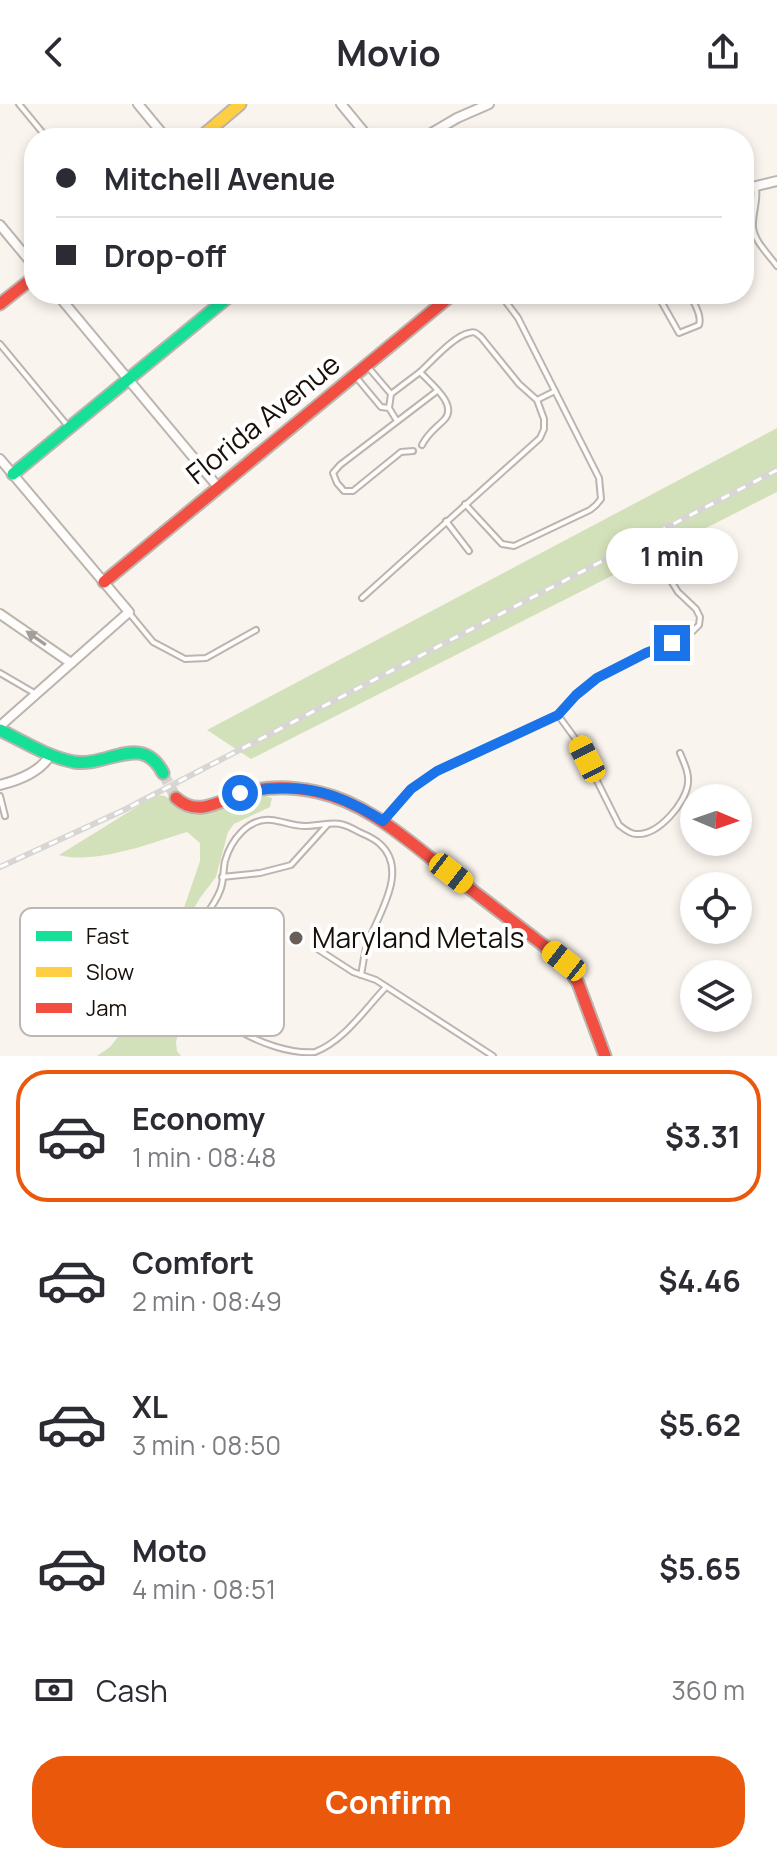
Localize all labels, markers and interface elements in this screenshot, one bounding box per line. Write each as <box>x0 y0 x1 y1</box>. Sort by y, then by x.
text: Movio <box>336 28 441 77</box>
icon: back <box>32 30 76 74</box>
icon: share <box>701 30 745 74</box>
text: Mitchell Avenue <box>104 158 335 199</box>
text: Drop-off <box>104 235 226 276</box>
street label: Florida Avenue <box>178 344 347 492</box>
callout: 1 min <box>606 527 738 583</box>
text: 1 min <box>640 538 704 574</box>
route end <box>654 625 690 661</box>
one-way arrow <box>25 631 46 646</box>
car <box>565 732 609 786</box>
route start <box>222 775 258 811</box>
north arrow <box>680 784 752 856</box>
map controls <box>680 784 752 1032</box>
car <box>425 849 477 897</box>
button: locate <box>680 872 752 944</box>
legend <box>20 908 284 1036</box>
place label: Maryland Metals <box>312 918 525 956</box>
text: Fast <box>86 921 129 951</box>
marker: Maryland Metals <box>287 929 305 947</box>
car <box>538 937 590 985</box>
text: Slow <box>86 957 134 987</box>
button: layers <box>680 960 752 1032</box>
text: Jam <box>86 993 127 1023</box>
text: Economy <box>132 1098 265 1139</box>
icon: car <box>36 1100 108 1172</box>
text: $3.31 <box>665 1116 741 1157</box>
text: 1 min · 08:48 <box>132 1139 276 1175</box>
text: Comfort <box>132 1242 254 1283</box>
icon: car <box>36 1244 108 1316</box>
text: $4.46 <box>658 1260 741 1301</box>
text: 2 min · 08:49 <box>132 1283 282 1319</box>
text: XL <box>132 1386 168 1427</box>
icon: car <box>36 1388 108 1460</box>
text: $5.62 <box>659 1404 741 1445</box>
text: 3 min · 08:50 <box>132 1427 281 1463</box>
text: Moto <box>132 1530 207 1571</box>
icon: car <box>36 1532 108 1604</box>
text: $5.65 <box>659 1548 741 1589</box>
text: 4 min · 08:51 <box>132 1571 276 1607</box>
icon: cash <box>32 1668 76 1712</box>
text: Cash <box>96 1670 168 1711</box>
text: 360 m <box>671 1672 745 1708</box>
button: Confirm <box>32 1756 745 1848</box>

